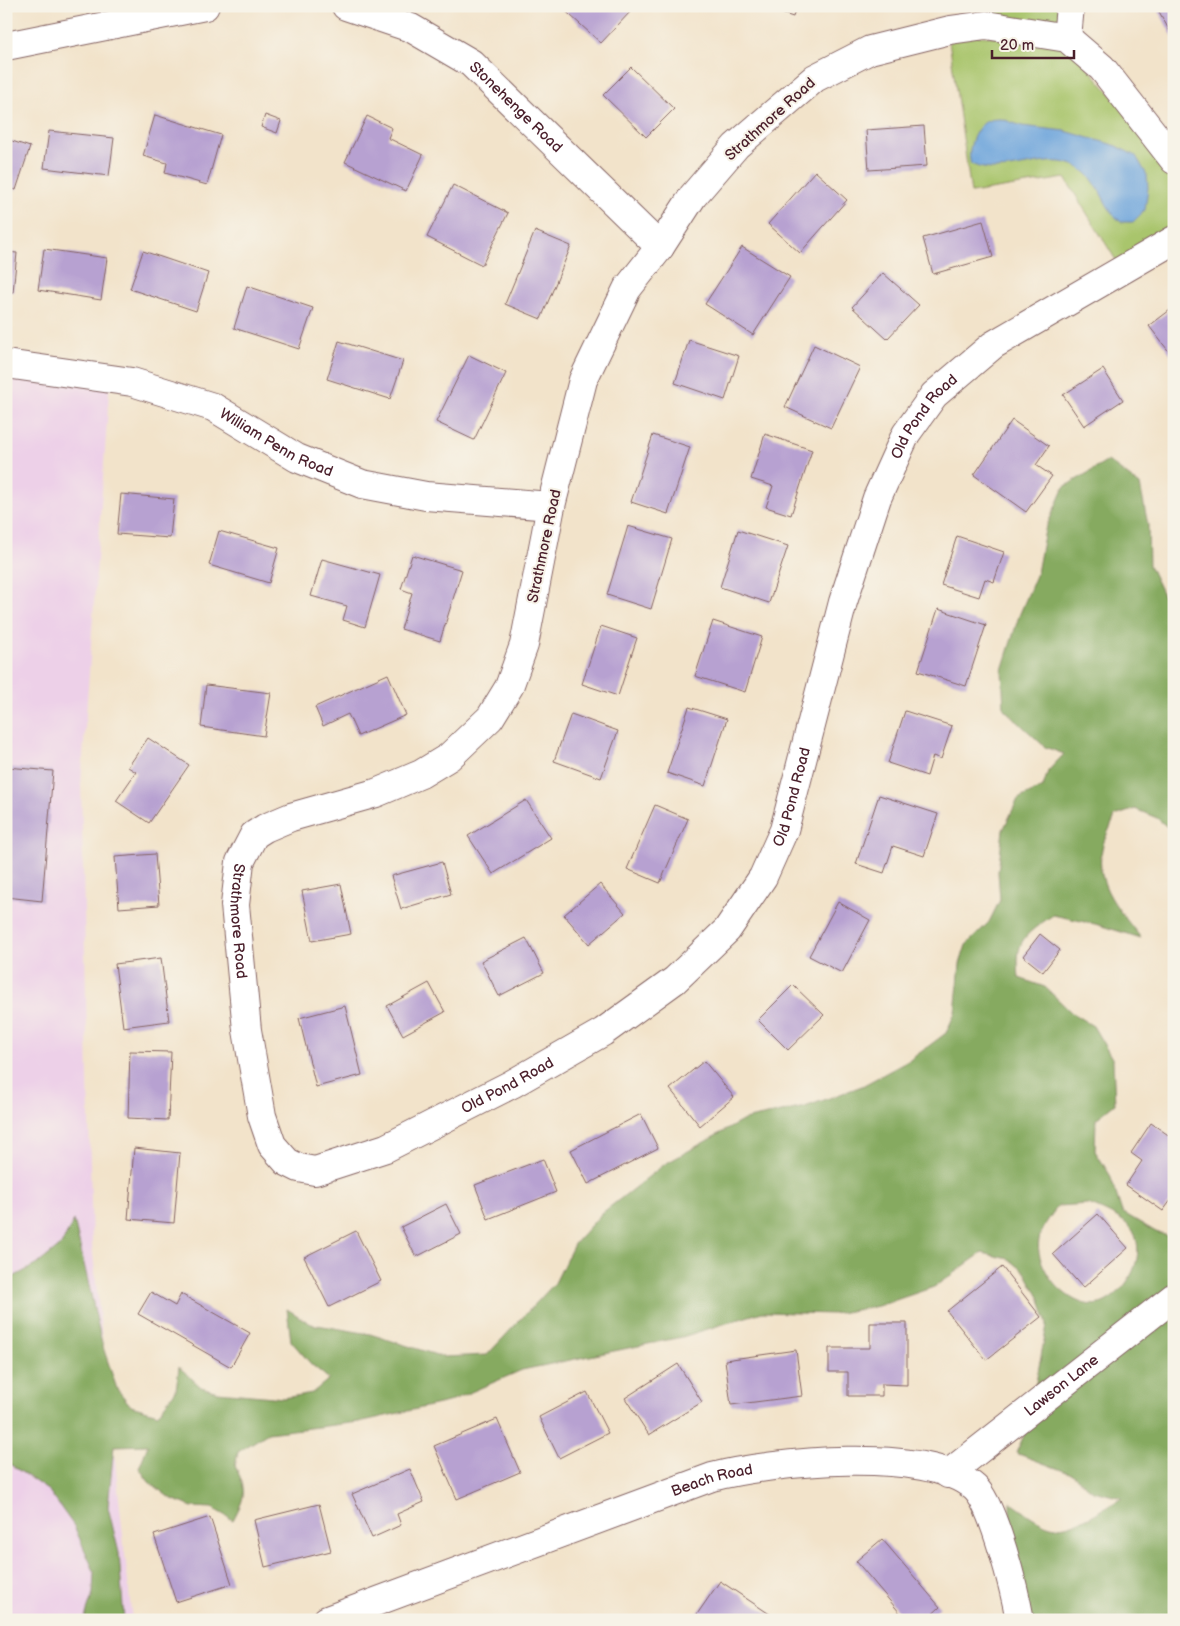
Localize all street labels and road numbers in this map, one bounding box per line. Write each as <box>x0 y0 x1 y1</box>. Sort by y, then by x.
street label: Stonehenge Road <box>465 58 566 157</box>
street label: Strathmore Road <box>721 74 820 165</box>
street label: Old Pond Road <box>887 370 962 462</box>
street label: William Penn Road <box>216 404 336 481</box>
street label: Strathmore Road <box>523 488 566 605</box>
street label: Old Pond Road <box>769 745 815 850</box>
street label: Strathmore Road <box>225 862 251 979</box>
street label: Old Pond Road <box>458 1053 557 1118</box>
street label: Lawson Lane <box>1021 1351 1103 1421</box>
street label: Beach Road <box>669 1460 754 1501</box>

